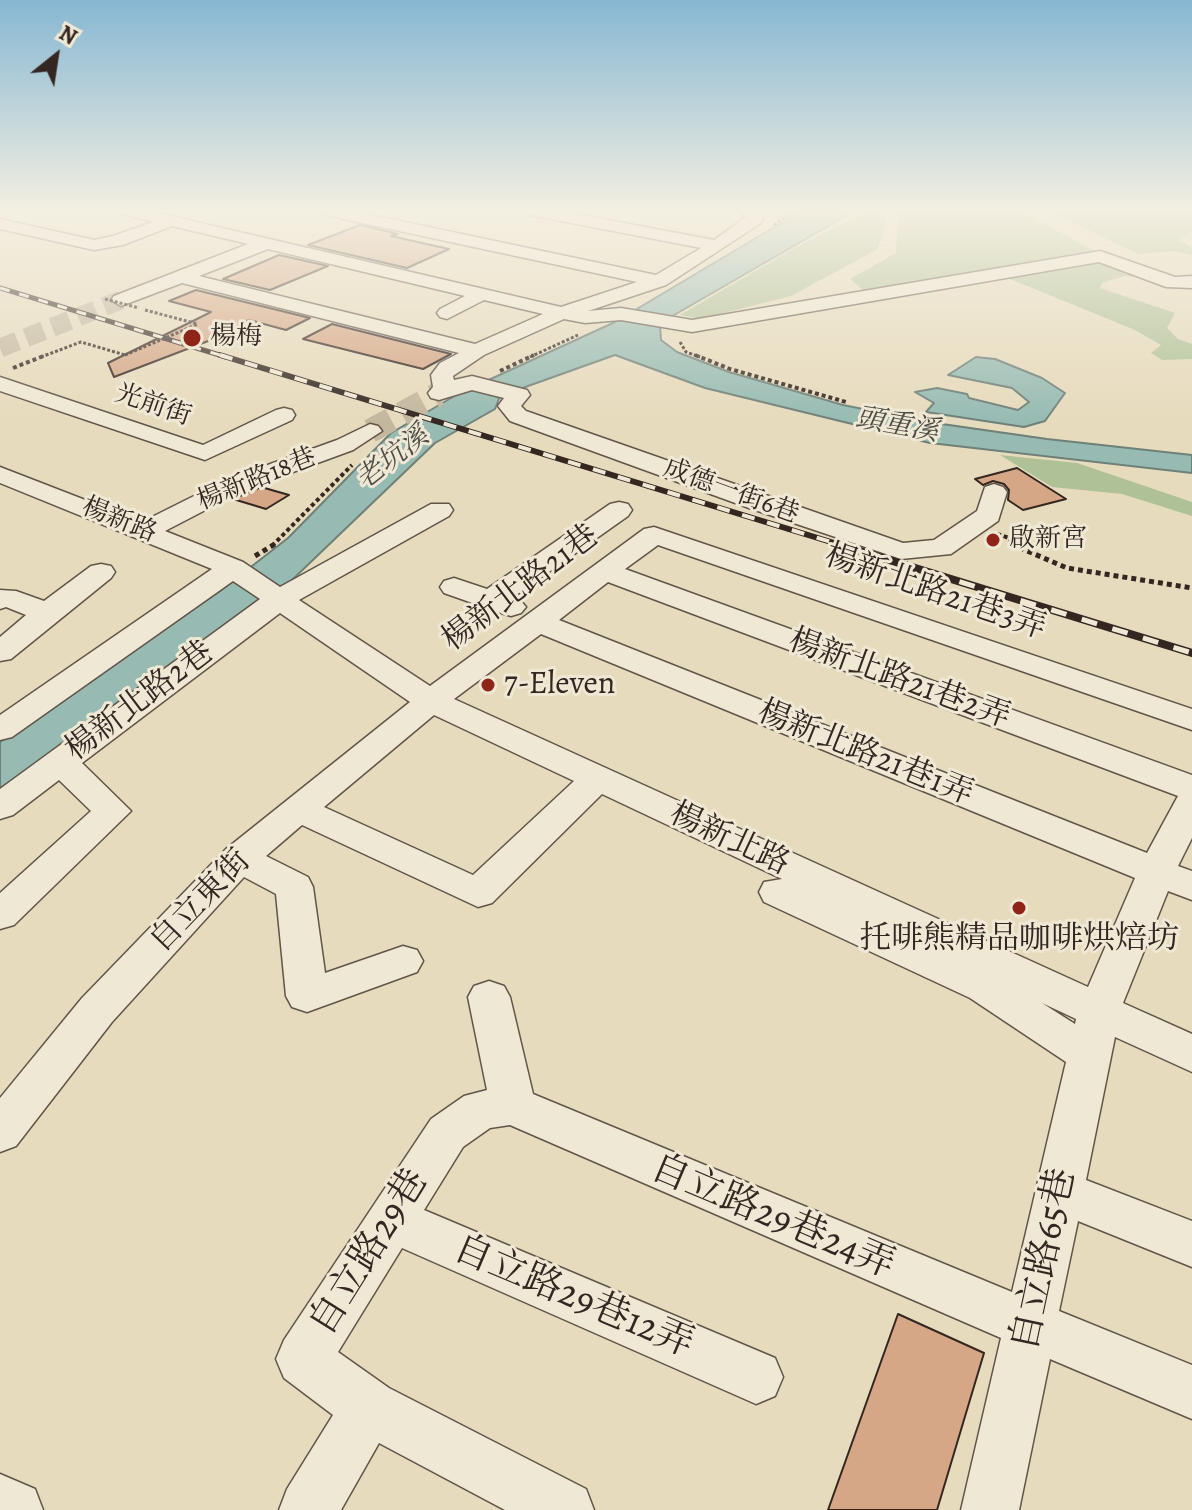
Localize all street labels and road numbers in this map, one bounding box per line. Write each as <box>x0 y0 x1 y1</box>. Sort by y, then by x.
street label: 光前街 <box>111 379 195 433</box>
street label: 楊新路18巷 <box>193 442 321 518</box>
street label: 成德一街6巷 <box>659 453 803 531</box>
street label: 楊新路 <box>77 492 161 550</box>
street label: 楊新北路21巷 <box>435 518 607 660</box>
street label: 楊新北路21巷3弄 <box>819 537 1051 649</box>
street label: 楊新北路21巷2弄 <box>783 622 1015 738</box>
street label: 楊新北路2巷 <box>58 634 222 770</box>
street label: 楊新北路21巷1弄 <box>752 693 978 815</box>
street label: 楊新北路 <box>663 796 795 884</box>
street label: 自立東街 <box>143 843 259 961</box>
street label: 自立路29巷24弄 <box>643 1146 901 1290</box>
street label: 自立路29巷 <box>301 1161 439 1345</box>
street label: 自立路65巷 <box>1003 1164 1087 1356</box>
street label: 自立路29巷12弄 <box>446 1227 700 1369</box>

